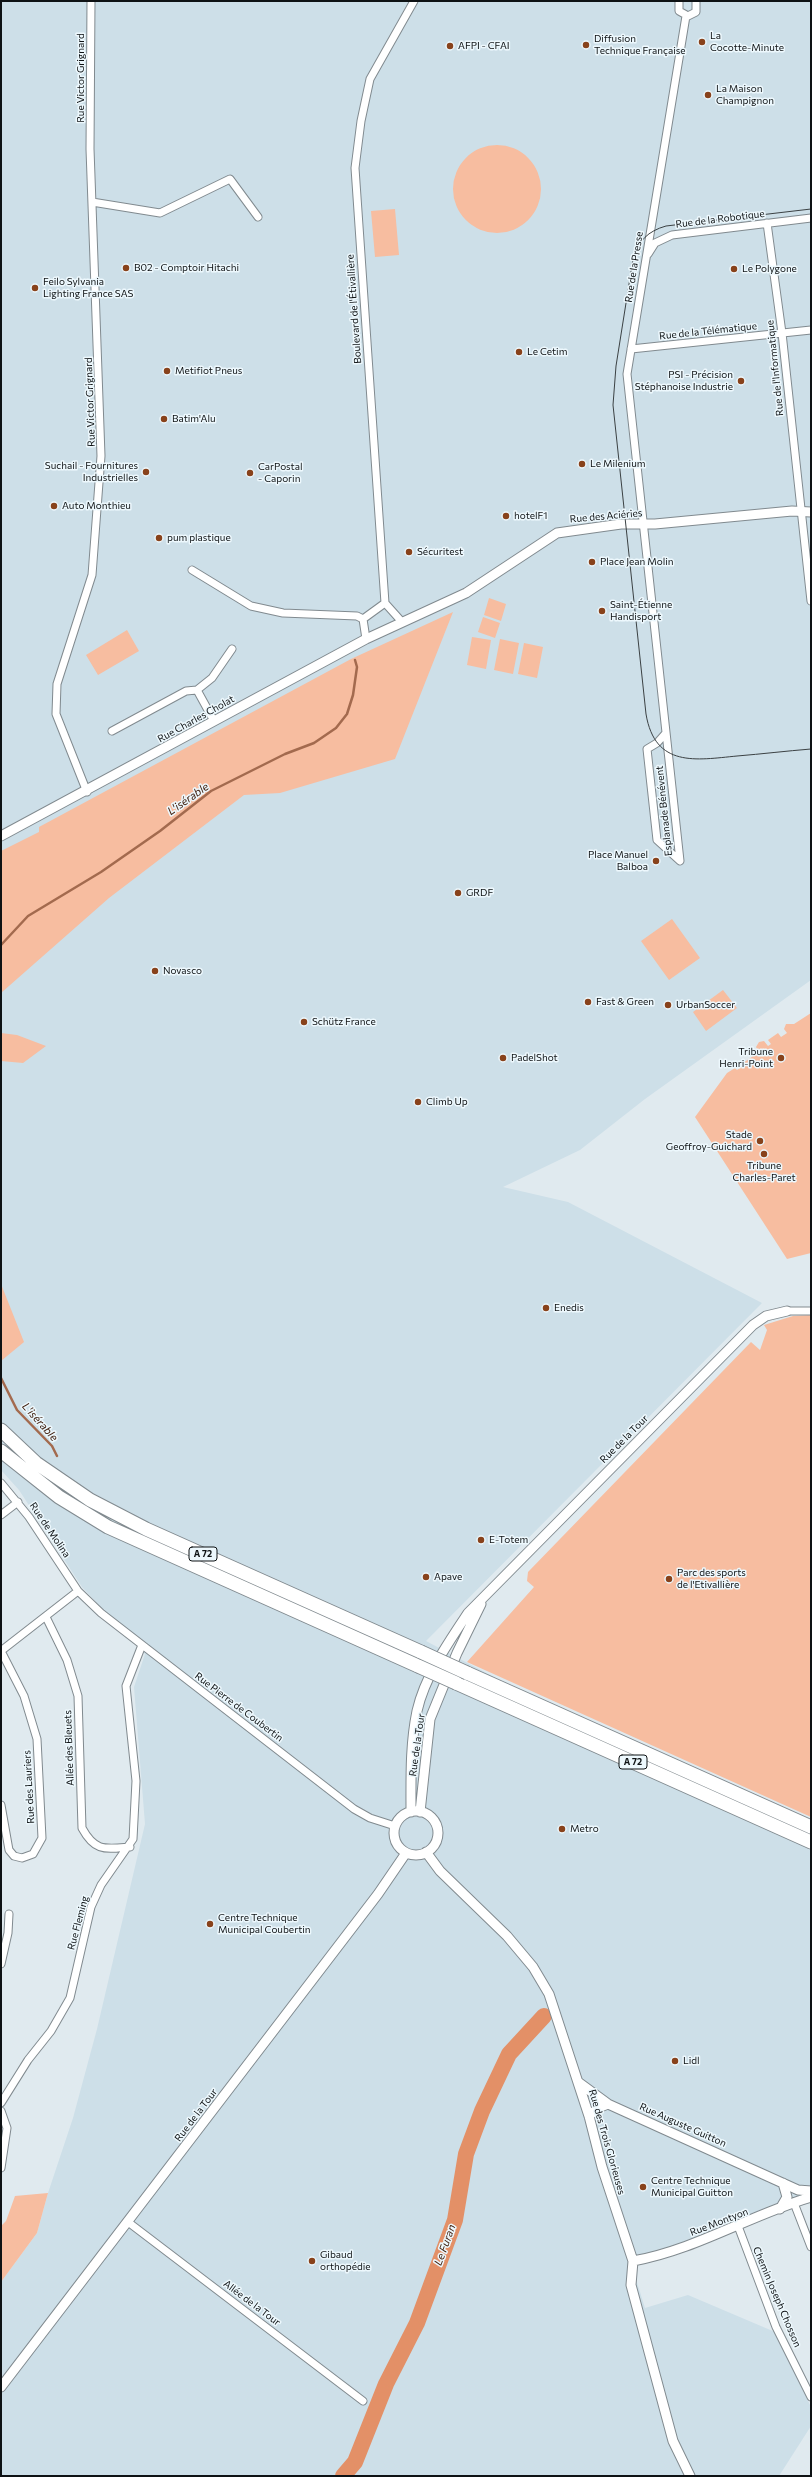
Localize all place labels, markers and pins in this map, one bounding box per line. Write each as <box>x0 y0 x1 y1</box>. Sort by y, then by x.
place label: La Cocotte-Minute <box>710 30 784 54</box>
place label: Diffusion Technique Française <box>594 33 686 56</box>
marker: La Cocotte-Minute <box>697 37 707 47</box>
place label: AFPI - CFAI <box>458 40 510 52</box>
marker: Diffusion Technique Française <box>581 40 591 50</box>
marker: AFPI - CFAI <box>445 41 455 51</box>
place label: La Maison Champignon <box>716 83 774 106</box>
marker: La Maison Champignon <box>703 90 713 100</box>
place label: B02 - Comptoir Hitachi <box>134 262 239 274</box>
marker: B02 - Comptoir Hitachi <box>121 263 131 273</box>
place label: Le Polygone <box>742 263 797 275</box>
marker: Le Polygone <box>729 264 739 274</box>
place label: Feilo Sylvania Lighting France SAS <box>43 276 133 300</box>
marker: Feilo Sylvania Lighting France SAS <box>30 283 40 293</box>
place label: Le Cetim <box>527 346 567 358</box>
marker: Le Cetim <box>514 347 524 357</box>
place label: Metifiot Pneus <box>175 365 242 377</box>
marker: Metifiot Pneus <box>162 366 172 376</box>
place label: PSI - Précision Stéphanoise Industrie <box>635 369 733 392</box>
marker: PSI - Précision Stéphanoise Industrie <box>736 376 746 386</box>
place label: Batim'Alu <box>172 413 216 425</box>
marker: Batim'Alu <box>159 414 169 424</box>
place label: Le Milenium <box>590 458 645 470</box>
marker: Le Milenium <box>577 459 587 469</box>
place label: Suchail - Fournitures Industrielles <box>45 460 138 484</box>
place label: CarPostal - Caporin <box>258 461 302 484</box>
marker: Suchail - Fournitures Industrielles <box>141 467 151 477</box>
marker: CarPostal - Caporin <box>245 468 255 478</box>
place label: Auto Monthieu <box>62 500 131 512</box>
marker: Auto Monthieu <box>49 501 59 511</box>
place label: hotelF1 <box>514 510 547 522</box>
marker: hotelF1 <box>501 511 511 521</box>
place label: pum plastique <box>167 532 231 544</box>
marker: pum plastique <box>154 533 164 543</box>
place label: Sécuritest <box>417 546 463 558</box>
marker: Sécuritest <box>404 547 414 557</box>
place label: Place Jean Molin <box>600 556 674 568</box>
marker: Place Jean Molin <box>587 557 597 567</box>
place label: Saint-Étienne Handisport <box>610 599 672 622</box>
marker: Saint-Étienne Handisport <box>597 606 607 616</box>
place label: Place Manuel Balboa <box>588 849 648 872</box>
marker: Place Manuel Balboa <box>651 856 661 866</box>
place label: GRDF <box>466 887 493 899</box>
marker: GRDF <box>453 888 463 898</box>
place label: Novasco <box>163 965 202 977</box>
marker: Novasco <box>150 966 160 976</box>
place label: Fast & Green <box>596 996 654 1008</box>
marker: Fast & Green <box>583 997 593 1007</box>
place label: UrbanSoccer <box>676 999 735 1011</box>
marker: UrbanSoccer <box>663 1000 673 1010</box>
place label: Schütz France <box>312 1016 376 1028</box>
marker: Schütz France <box>299 1017 309 1027</box>
place label: Tribune Henri-Point <box>719 1046 773 1070</box>
place label: PadelShot <box>511 1052 558 1064</box>
marker: PadelShot <box>498 1053 508 1063</box>
marker: Tribune Henri-Point <box>776 1053 786 1063</box>
place label: Climb Up <box>426 1096 468 1108</box>
marker: Climb Up <box>413 1097 423 1107</box>
place label: Stade Geoffroy-Guichard <box>666 1129 752 1152</box>
marker: Stade Geoffroy-Guichard <box>755 1136 765 1146</box>
marker: Tribune Charles-Paret <box>759 1149 769 1159</box>
place label: Tribune Charles-Paret <box>732 1160 796 1184</box>
place label: Enedis <box>554 1302 584 1314</box>
marker: Enedis <box>541 1303 551 1313</box>
place label: E-Totem <box>489 1534 528 1546</box>
marker: E-Totem <box>476 1535 486 1545</box>
place label: Parc des sports de l'Etivallière <box>677 1567 746 1590</box>
place label: Apave <box>434 1571 462 1583</box>
marker: Apave <box>421 1572 431 1582</box>
marker: Parc des sports de l'Etivallière <box>664 1574 674 1584</box>
place label: Metro <box>570 1823 599 1835</box>
marker: Metro <box>557 1824 567 1834</box>
place label: Centre Technique Municipal Coubertin <box>218 1912 311 1936</box>
marker: Centre Technique Municipal Coubertin <box>205 1919 215 1929</box>
place label: Lidl <box>683 2055 700 2067</box>
marker: Lidl <box>670 2056 680 2066</box>
place label: Centre Technique Municipal Guitton <box>651 2175 733 2198</box>
marker: Centre Technique Municipal Guitton <box>638 2182 648 2192</box>
place label: Gibaud orthopédie <box>320 2249 371 2272</box>
marker: Gibaud orthopédie <box>307 2256 317 2266</box>

